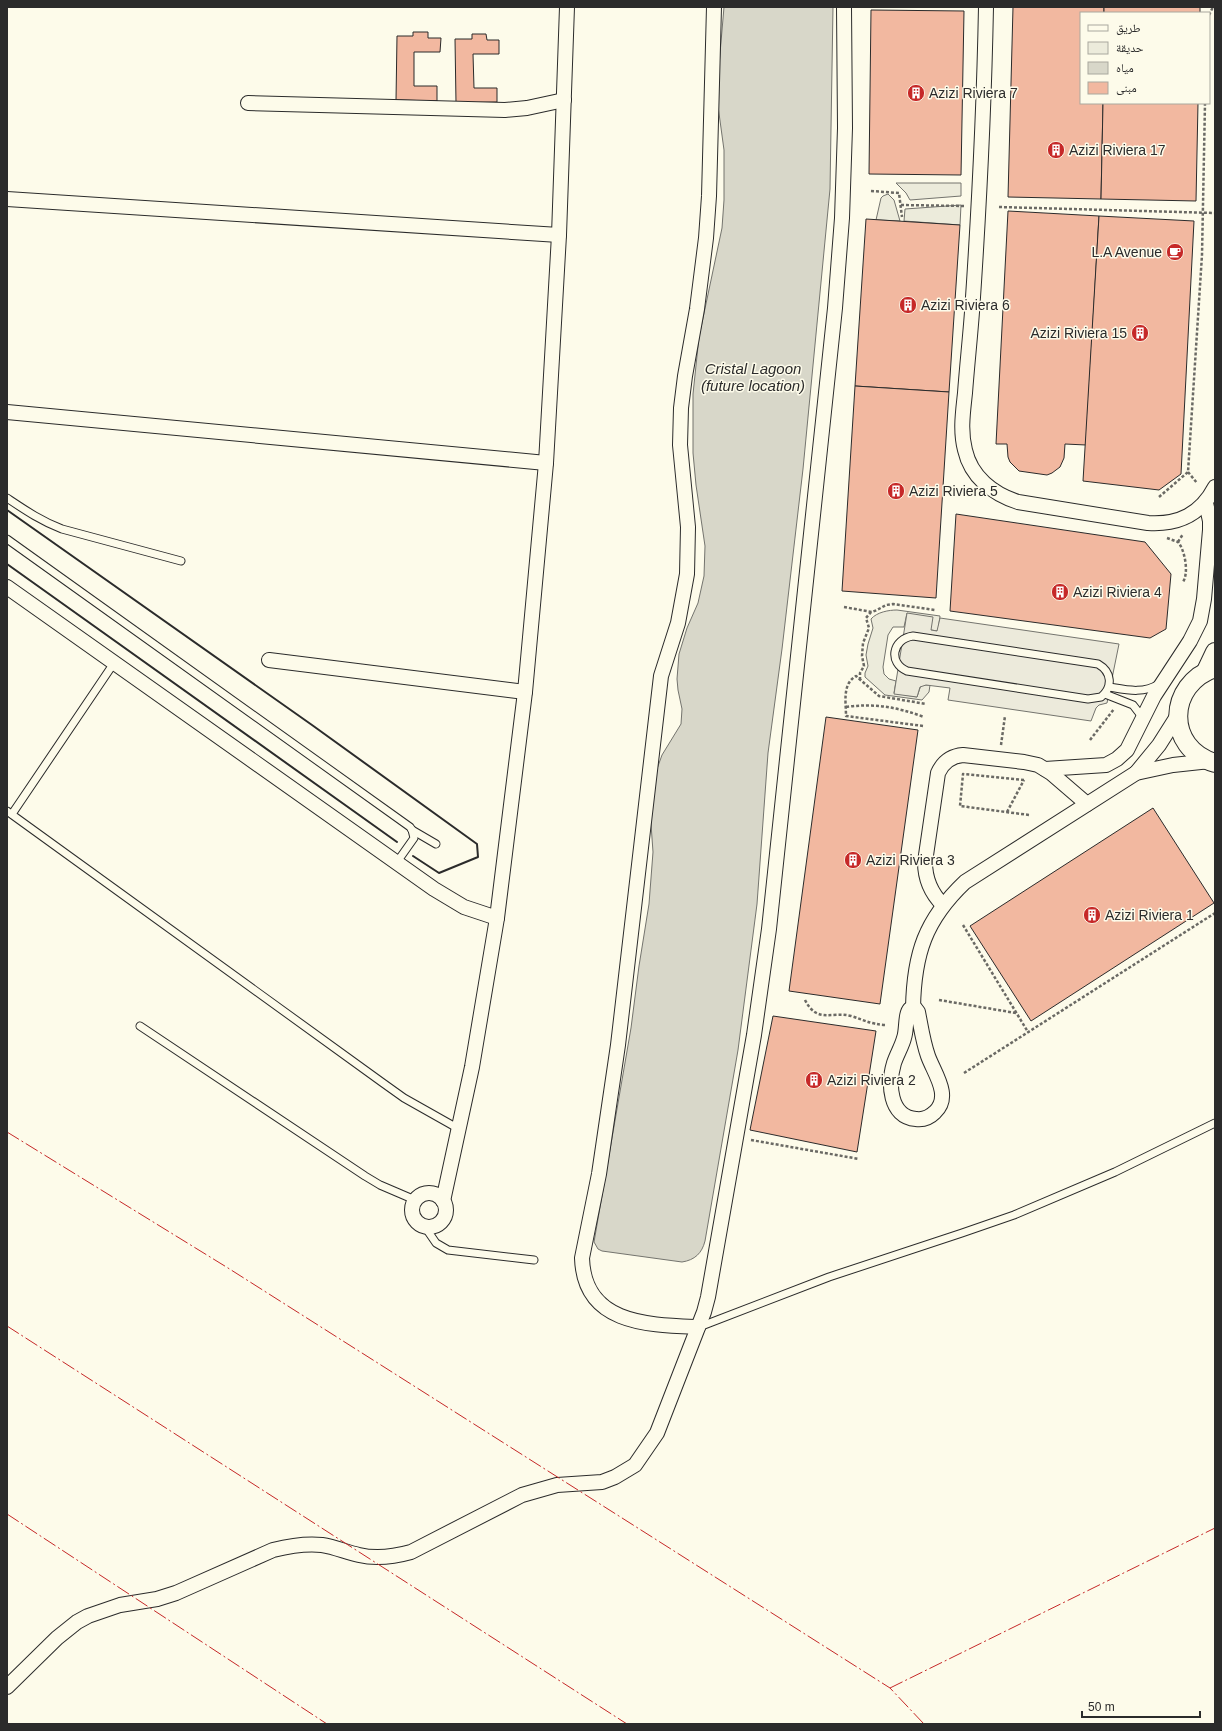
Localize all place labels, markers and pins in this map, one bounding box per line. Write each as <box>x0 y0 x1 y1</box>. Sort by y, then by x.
building icon: Azizi Riviera 7 <box>906 83 926 103</box>
place label: Azizi Riviera 7 <box>929 85 1018 101</box>
building icon: Azizi Riviera 17 <box>1046 140 1066 160</box>
place label: Azizi Riviera 17 <box>1069 142 1166 158</box>
cafe icon: L.A Avenue <box>1165 242 1185 262</box>
place label: L.A Avenue <box>1091 244 1162 260</box>
building icon: Azizi Riviera 6 <box>898 295 918 315</box>
place label: Azizi Riviera 6 <box>921 297 1010 313</box>
building icon: Azizi Riviera 15 <box>1130 323 1150 343</box>
place label: Azizi Riviera 15 <box>1031 325 1127 341</box>
building icon: Azizi Riviera 5 <box>886 481 906 501</box>
place label: Azizi Riviera 5 <box>909 483 998 499</box>
building icon: Azizi Riviera 4 <box>1050 582 1070 602</box>
place label: Azizi Riviera 4 <box>1073 584 1162 600</box>
building icon: Azizi Riviera 3 <box>843 850 863 870</box>
place label: Azizi Riviera 3 <box>866 852 955 868</box>
building icon: Azizi Riviera 1 <box>1082 905 1102 925</box>
place label: Azizi Riviera 1 <box>1105 907 1194 923</box>
building icon: Azizi Riviera 2 <box>804 1070 824 1090</box>
place label: Azizi Riviera 2 <box>827 1072 916 1088</box>

